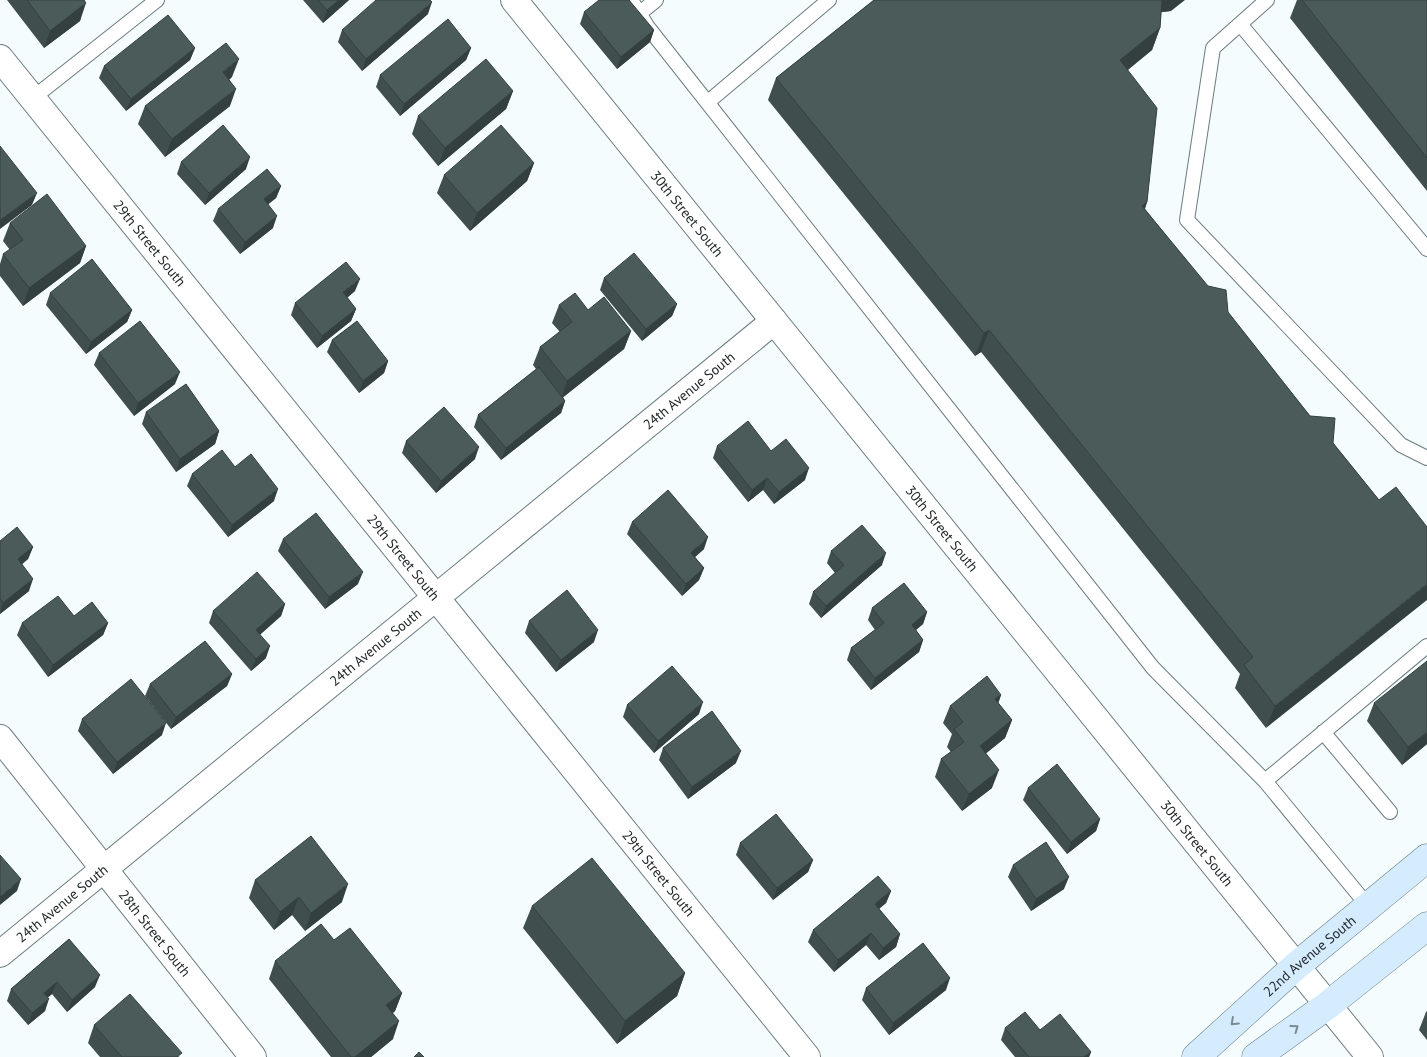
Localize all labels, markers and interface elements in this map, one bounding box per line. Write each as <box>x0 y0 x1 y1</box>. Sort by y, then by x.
street label: 30th Street South <box>647 167 727 261</box>
street label: 29th Street South <box>109 196 190 290</box>
street label: 24th Avenue South <box>639 348 739 433</box>
street label: 30th Street South <box>902 482 982 575</box>
street label: 29th Street South <box>363 511 444 604</box>
street label: 24th Avenue South <box>326 604 425 690</box>
street label: 30th Street South <box>1157 796 1237 890</box>
street label: 29th Street South <box>618 826 699 920</box>
street label: 24th Avenue South <box>12 860 112 946</box>
street label: 28th Street South <box>115 886 195 980</box>
street label: 22nd Avenue South <box>1259 911 1360 1000</box>
one-way arrow <box>1231 1016 1240 1025</box>
one-way arrow <box>1290 1025 1299 1035</box>

